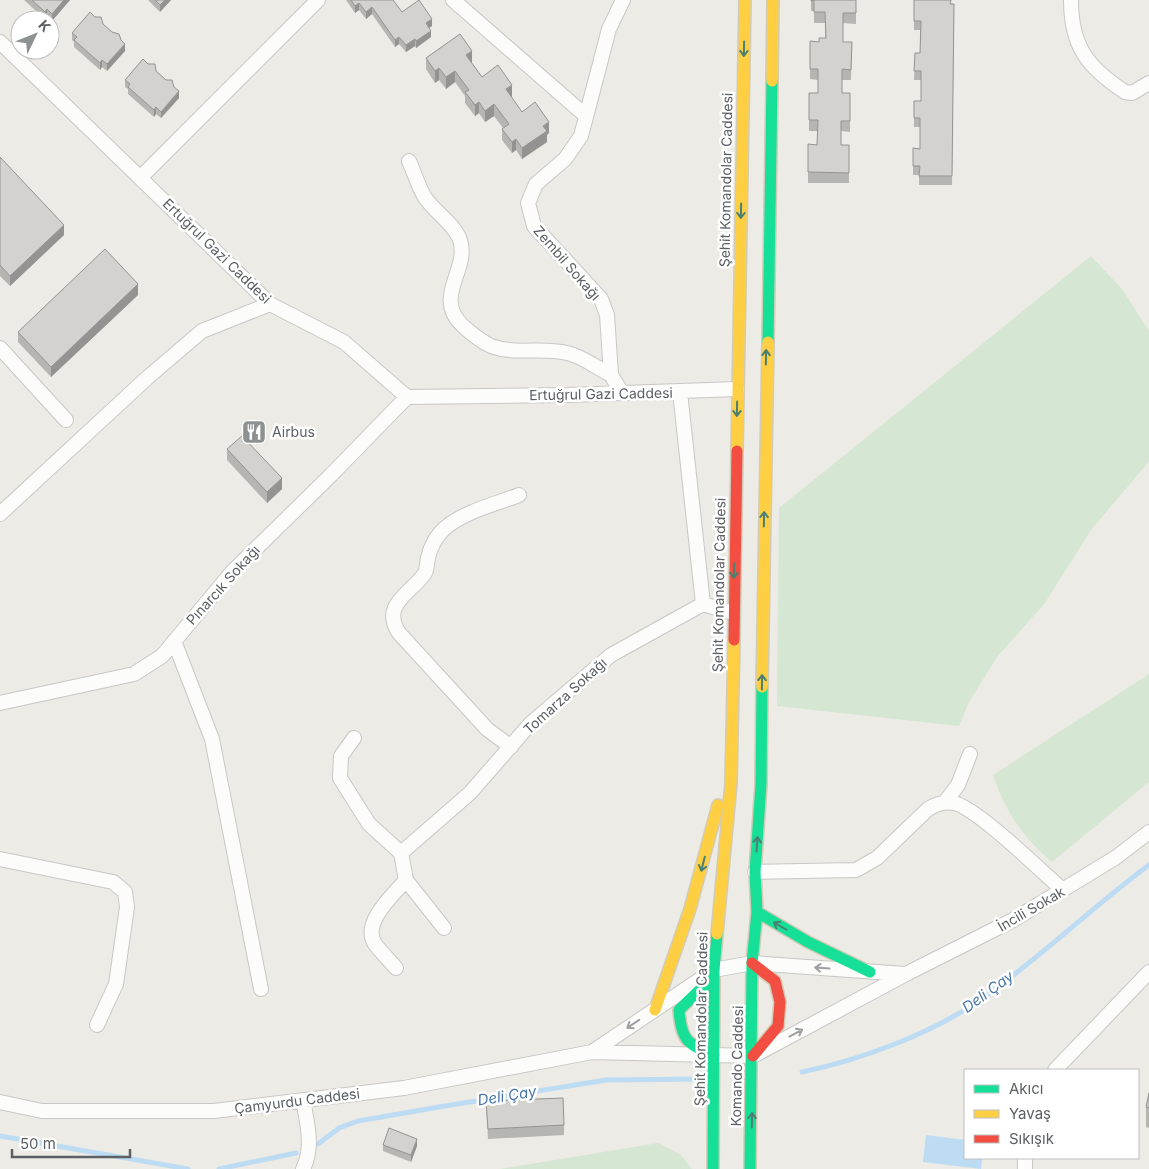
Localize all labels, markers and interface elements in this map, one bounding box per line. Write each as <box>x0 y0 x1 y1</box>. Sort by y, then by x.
north arrow <box>10 10 60 60</box>
text: K <box>35 16 55 35</box>
one-way arrow <box>739 40 749 56</box>
street label: Şehit Komandolar Caddesi <box>715 93 736 267</box>
street label: Ertuğrul Gazi Caddesi <box>160 195 275 307</box>
one-way arrow <box>736 202 746 219</box>
street label: Zembil Sokağı <box>530 222 604 304</box>
one-way arrow <box>761 349 771 366</box>
street label: Ertuğrul Gazi Caddesi <box>529 384 673 403</box>
one-way arrow <box>732 400 742 416</box>
restaurant icon: Airbus <box>241 419 267 445</box>
place label: Airbus <box>272 423 315 440</box>
street label: Şehit Komandolar Caddesi <box>708 498 729 672</box>
one-way arrow <box>759 512 769 528</box>
street label: Pınarcık Sokağı <box>182 541 263 628</box>
one-way arrow <box>729 562 739 579</box>
street label: Tomarza Sokağı <box>520 654 610 737</box>
one-way arrow <box>757 674 767 690</box>
one-way arrow <box>752 836 761 852</box>
one-way arrow <box>698 855 707 871</box>
street label: İncili Sokak <box>994 882 1068 935</box>
one-way arrow <box>774 920 788 930</box>
street label: Şehit Komandolar Caddesi <box>690 932 711 1106</box>
one-way arrow <box>814 963 830 973</box>
water label: Deli Çay <box>958 966 1018 1017</box>
street label: Komando Caddesi <box>727 1005 746 1126</box>
one-way arrow <box>626 1019 640 1029</box>
one-way arrow <box>788 1028 803 1037</box>
legend <box>964 1069 1139 1159</box>
text: Akıcı <box>1009 1079 1043 1098</box>
water label: Deli Çay <box>476 1081 538 1110</box>
street label: Çamyurdu Caddesi <box>233 1084 361 1117</box>
text: Yavaş <box>1009 1104 1051 1123</box>
one-way arrow <box>747 1113 756 1129</box>
scale bar <box>12 1126 130 1158</box>
text: Sıkışık <box>1009 1129 1055 1148</box>
text: 50 m <box>20 1134 56 1153</box>

